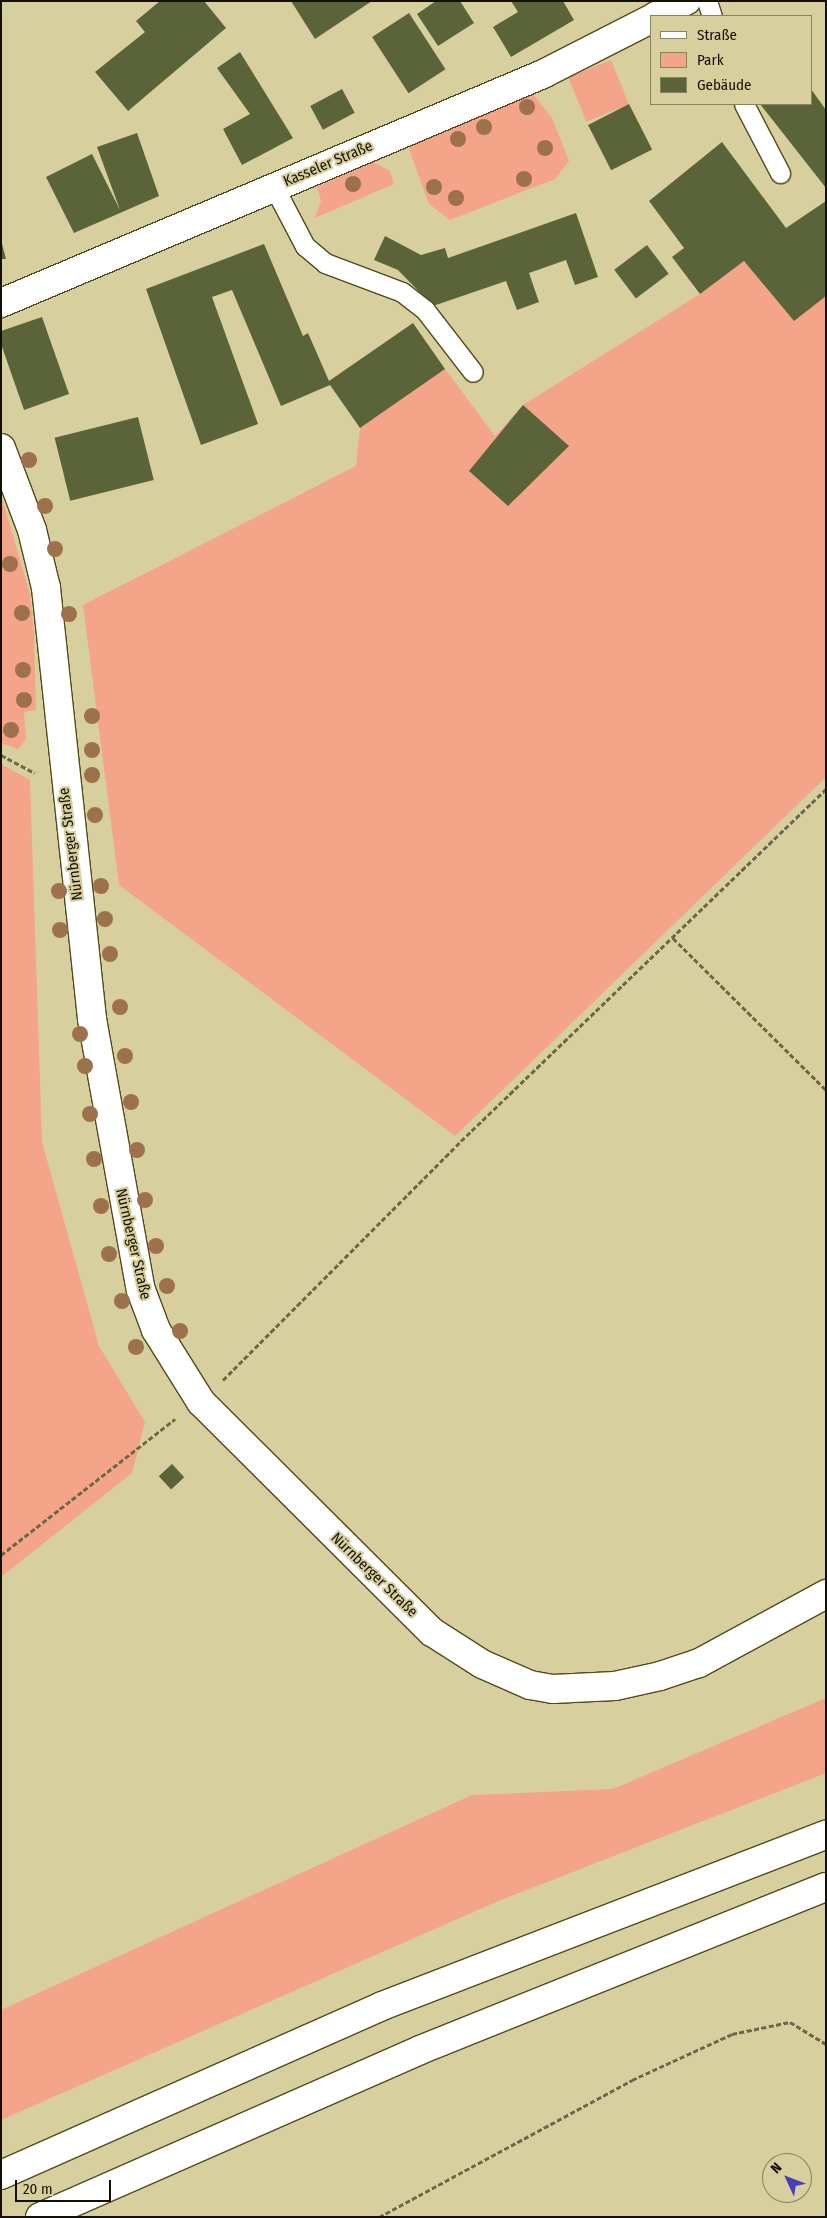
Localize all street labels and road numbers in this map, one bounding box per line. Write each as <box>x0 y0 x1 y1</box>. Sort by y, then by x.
street label: Kasseler Straße <box>281 137 375 191</box>
street label: Nürnberger Straße <box>55 787 87 901</box>
street label: Nürnberger Straße <box>111 1187 155 1301</box>
street label: Nürnberger Straße <box>327 1529 421 1621</box>

